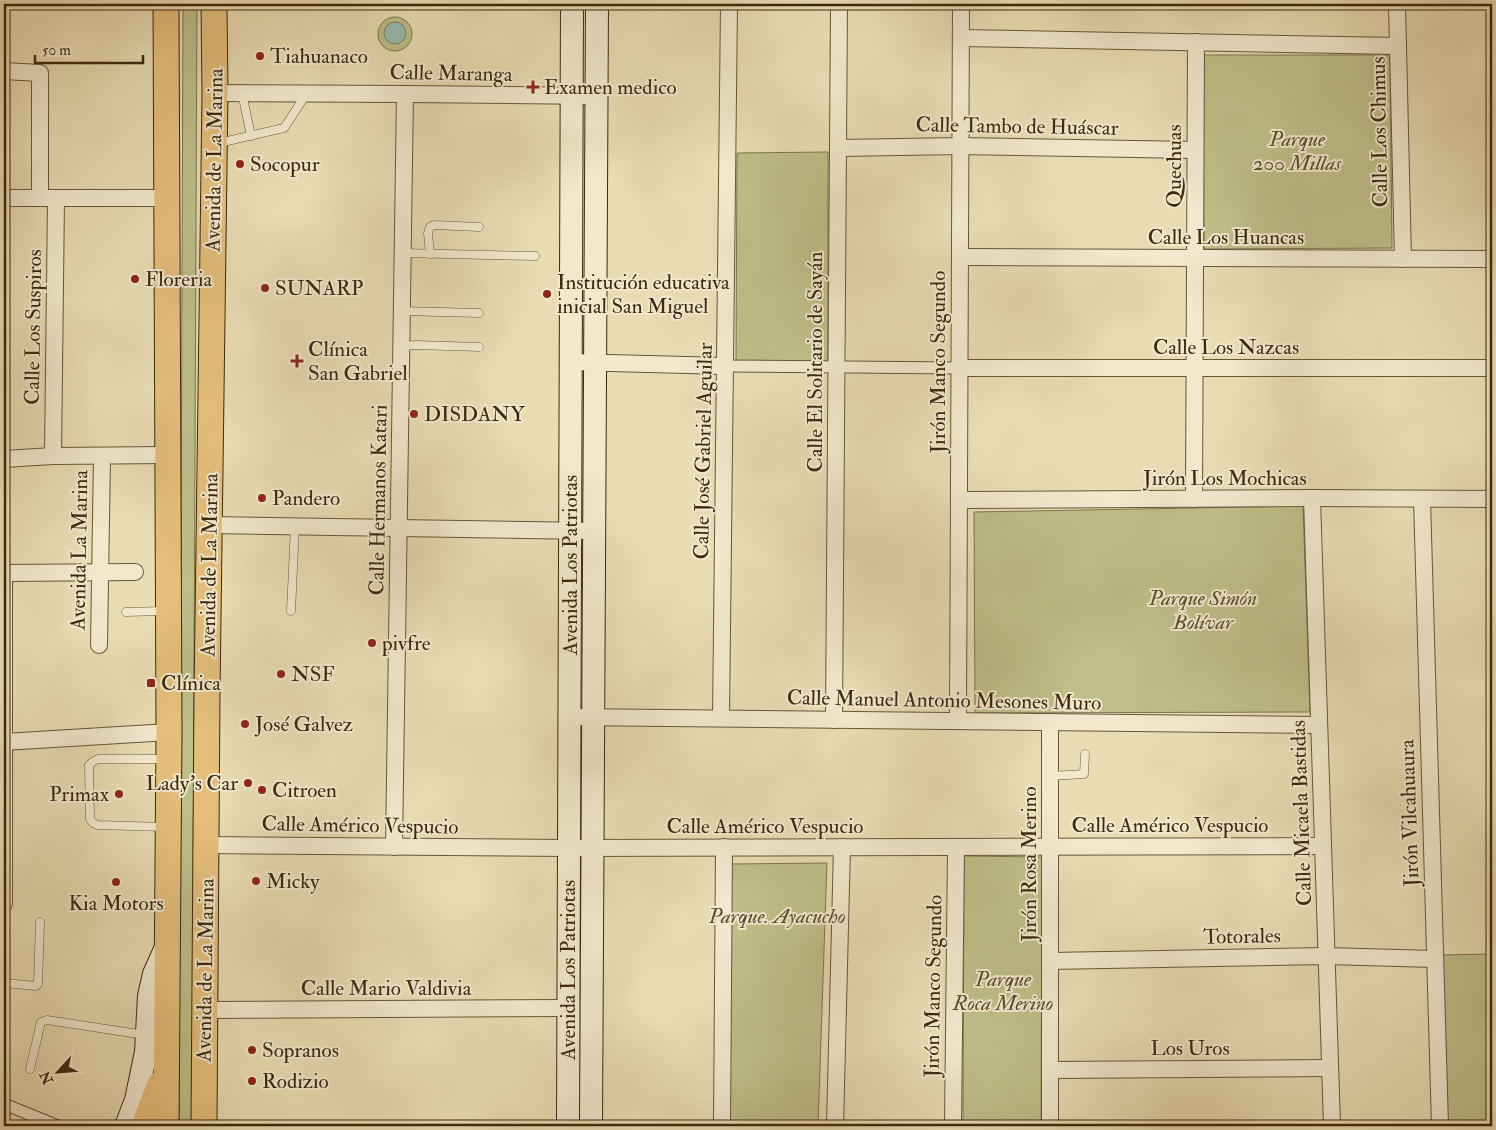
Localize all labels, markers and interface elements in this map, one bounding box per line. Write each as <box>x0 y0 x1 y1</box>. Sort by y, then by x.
scale bar <box>35 32 142 64</box>
text: 50 m <box>42 41 71 60</box>
place label: Tiahuanaco <box>270 43 368 70</box>
marker: Tiahuanaco <box>254 50 266 62</box>
street label: Calle Los Chimus <box>1365 56 1394 208</box>
street label: Calle Maranga <box>389 59 513 88</box>
street label: Avenida de La Marina <box>199 68 230 253</box>
place label: Examen medico <box>544 74 677 101</box>
marker: Examen medico <box>526 80 540 94</box>
street label: Calle Tambo de Huáscar <box>915 111 1119 142</box>
street label: Quechuas <box>1161 124 1188 208</box>
park label: Parque 200 Millas <box>1253 126 1342 177</box>
place label: Socopur <box>250 151 320 178</box>
marker: Socopur <box>234 158 246 170</box>
street label: Calle Los Huancas <box>1148 224 1304 251</box>
street label: Calle Los Suspiros <box>19 249 48 405</box>
street label: Calle El Solitario de Sayán <box>802 251 829 472</box>
place label: Floreria <box>145 266 213 293</box>
place label: Institución educativa inicial San Miguel <box>557 269 730 320</box>
street label: Jirón Manco Segundo <box>925 271 952 454</box>
marker: Floreria <box>129 273 141 285</box>
place label: SUNARP <box>275 275 363 302</box>
marker: SUNARP <box>259 282 271 294</box>
marker: Institución educativa inicial San Miguel <box>541 288 553 300</box>
street label: Calle Los Nazcas <box>1153 334 1299 361</box>
place label: Clínica San Gabriel <box>308 336 408 387</box>
street label: Calle José Gabriel Aguilar <box>688 342 719 560</box>
marker: Clínica San Gabriel <box>290 354 304 368</box>
place label: DISDANY <box>424 401 525 428</box>
street label: Calle Hermanos Katari <box>363 404 394 596</box>
marker: DISDANY <box>408 408 420 420</box>
street label: Jirón Los Mochicas <box>1142 465 1307 492</box>
street label: Avenida La Marina <box>65 469 94 631</box>
street label: Avenida de La Marina <box>194 473 225 658</box>
street label: Avenida Los Patriotas <box>557 475 584 656</box>
place label: Pandero <box>272 485 340 512</box>
marker: Pandero <box>256 492 268 504</box>
park label: Parque Simón Bolívar <box>1148 585 1257 636</box>
place label: pivfre <box>381 630 431 657</box>
marker: pivfre <box>366 637 378 649</box>
place label: NSF <box>291 661 335 688</box>
marker: NSF <box>275 668 287 680</box>
place label: Clínica <box>161 670 221 697</box>
marker: Clínica <box>145 677 157 689</box>
street label: Calle Manuel Antonio Mesones Muro <box>787 684 1101 717</box>
place label: José Galvez <box>254 711 353 738</box>
marker: José Galvez <box>239 718 251 730</box>
street label: Calle Micaela Bastidas <box>1285 720 1318 906</box>
street label: Jirón Vilcahuaura <box>1393 738 1426 888</box>
place label: Lady's Car <box>146 770 238 797</box>
marker: Lady's Car <box>242 777 254 789</box>
place label: Citroen <box>272 777 337 804</box>
place label: Primax <box>49 781 110 808</box>
marker: Citroen <box>256 784 268 796</box>
street label: Jirón Rosa Merino <box>1016 786 1043 943</box>
marker: Primax <box>113 788 125 800</box>
street label: Calle Américo Vespucio <box>261 810 459 841</box>
street label: Calle Américo Vespucio <box>1072 812 1268 839</box>
street label: Calle Américo Vespucio <box>667 813 863 840</box>
place label: Micky <box>266 868 320 895</box>
marker: Micky <box>250 875 262 887</box>
marker: Kia Motors <box>110 876 122 888</box>
street label: Avenida de La Marina <box>190 878 221 1063</box>
street label: Avenida Los Patriotas <box>555 880 582 1061</box>
place label: Kia Motors <box>68 890 164 917</box>
street label: Jirón Manco Segundo <box>918 894 949 1079</box>
park label: Parque. Ayacucho <box>707 903 846 930</box>
street label: Totorales <box>1203 922 1281 951</box>
park label: Parque Roca Merino <box>952 966 1053 1017</box>
street label: Calle Mario Valdivia <box>301 975 472 1002</box>
street label: Los Uros <box>1150 1035 1230 1062</box>
place label: Sopranos <box>262 1037 339 1064</box>
marker: Sopranos <box>246 1044 258 1056</box>
north arrow <box>32 1048 82 1098</box>
text: N <box>36 1068 58 1088</box>
place label: Rodizio <box>262 1068 329 1095</box>
marker: Rodizio <box>246 1075 258 1087</box>

